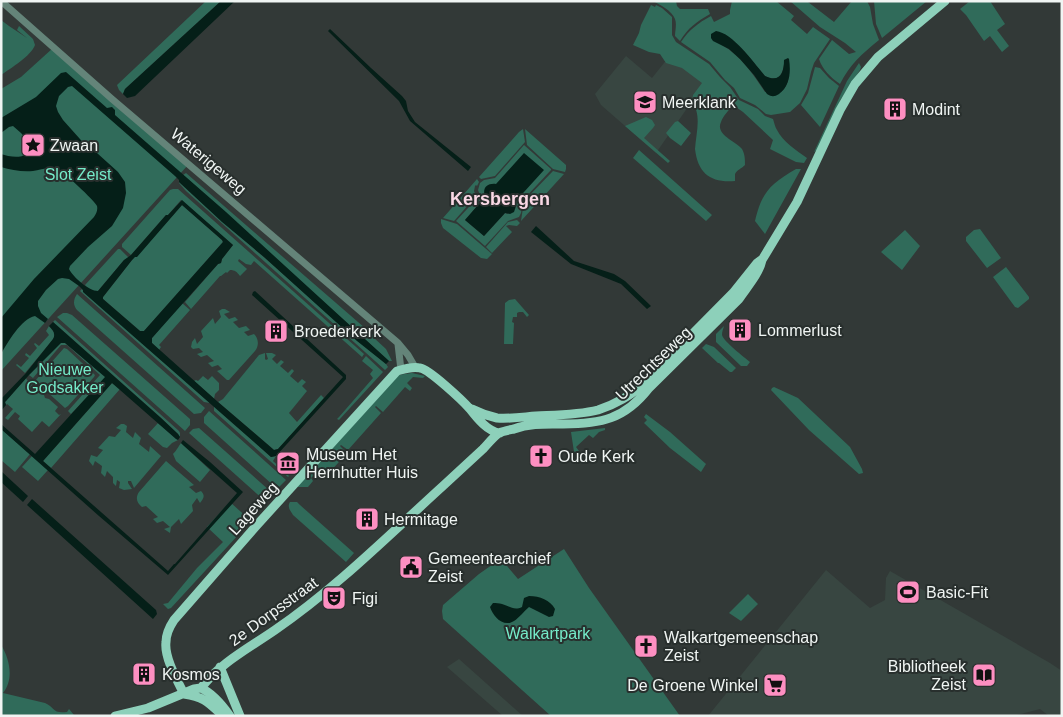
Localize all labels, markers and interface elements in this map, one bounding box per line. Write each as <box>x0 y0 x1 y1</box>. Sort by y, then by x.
school or university icon: Meerklank <box>632 89 658 115</box>
place label: Meerklank <box>662 94 737 111</box>
building icon: Modint <box>882 96 908 122</box>
place label: Modint <box>912 101 961 118</box>
street label: Waterigeweg <box>168 125 250 198</box>
place icon: Zwaan <box>20 132 46 158</box>
place label: Zwaan <box>50 137 98 154</box>
park label: Slot Zeist <box>45 166 112 183</box>
district label: Kersbergen <box>450 189 550 209</box>
building icon: Lommerlust <box>727 317 753 343</box>
building icon: Broederkerk <box>263 318 289 344</box>
place label: Lommerlust <box>758 322 842 339</box>
place label: Broederkerk <box>294 323 382 340</box>
street label: Utrechtseweg <box>612 323 694 403</box>
park label: Nieuwe Godsakker <box>26 361 104 396</box>
church icon: Oude Kerk <box>528 443 554 469</box>
place label: Museum Het Hernhutter Huis <box>306 446 418 481</box>
place label: Oude Kerk <box>558 448 635 465</box>
museum icon: Museum Het Hernhutter Huis <box>275 450 301 476</box>
street label: Lageweg <box>225 479 281 538</box>
building icon: Hermitage <box>354 506 380 532</box>
place label: Hermitage <box>384 511 458 528</box>
place label: Gemeentearchief Zeist <box>428 550 551 585</box>
public building icon: Gemeentearchief Zeist <box>398 554 424 580</box>
street label: 2e Dorpsstraat <box>226 573 321 649</box>
sports icon: Basic-Fit <box>895 579 921 605</box>
place label: Basic-Fit <box>926 584 989 601</box>
theatre icon: Figi <box>321 585 347 611</box>
place label: Figi <box>352 590 378 607</box>
park label: Walkartpark <box>506 625 591 642</box>
place label: Walkartgemeenschap Zeist <box>664 629 818 664</box>
church icon: Walkartgemeenschap Zeist <box>633 633 659 659</box>
place label: Bibliotheek Zeist <box>888 658 967 693</box>
building icon: Kosmos <box>131 661 157 687</box>
library icon: Bibliotheek Zeist <box>971 662 997 688</box>
place label: Kosmos <box>162 666 220 683</box>
supermarket icon: De Groene Winkel <box>762 672 788 698</box>
place label: De Groene Winkel <box>627 677 758 694</box>

